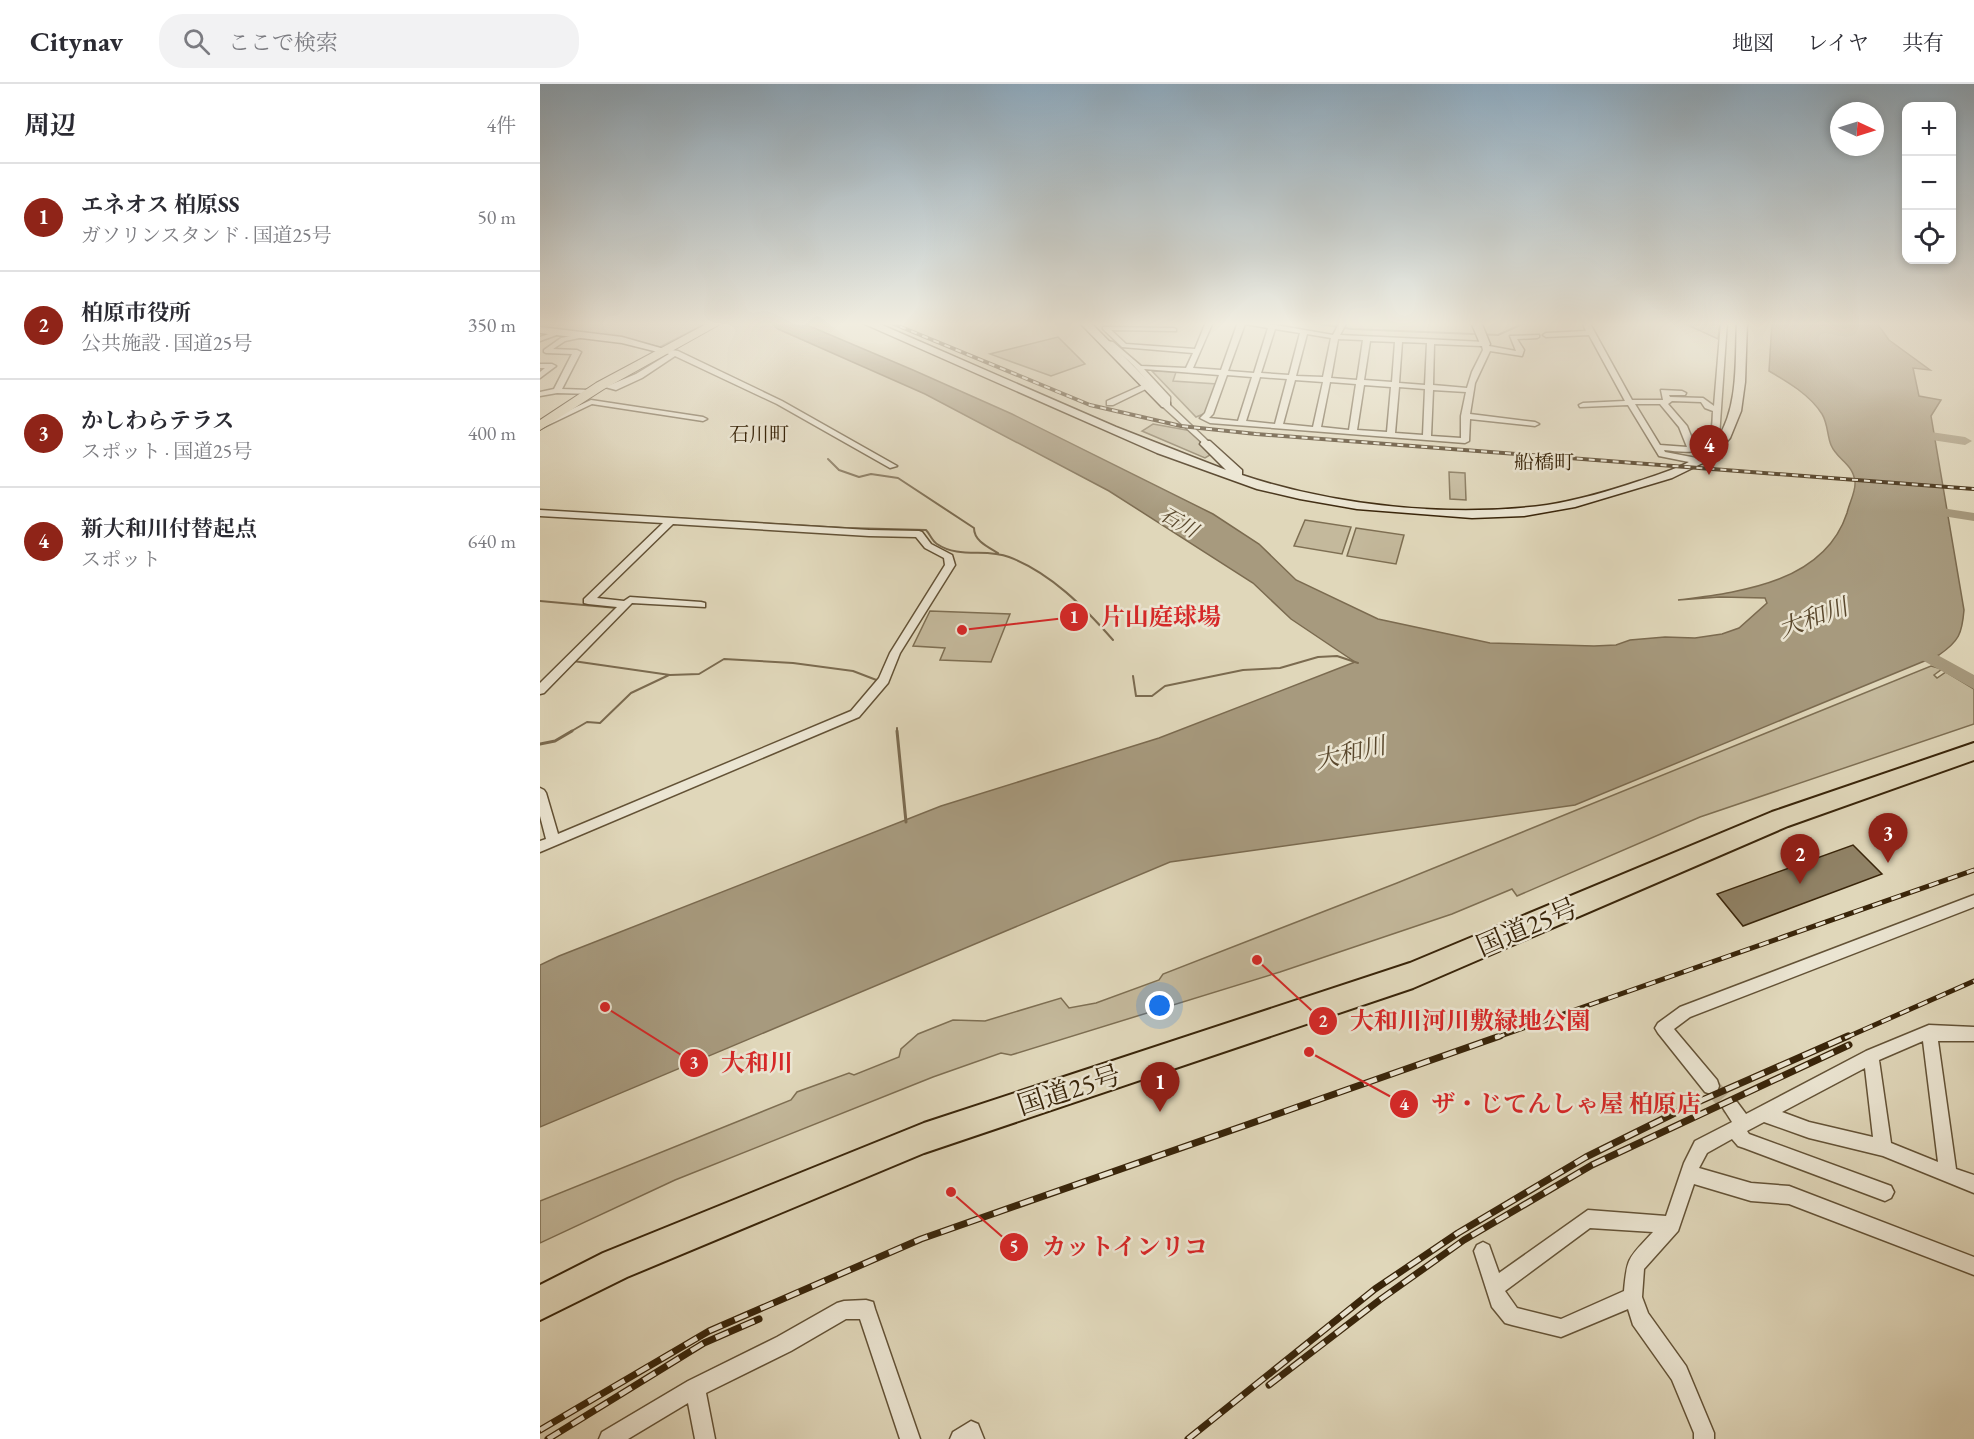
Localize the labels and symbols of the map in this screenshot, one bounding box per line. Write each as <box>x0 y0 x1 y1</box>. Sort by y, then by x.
north arrow <box>1830 102 1884 156</box>
district label: 石川町 <box>729 421 789 447</box>
pin: 4 <box>1690 426 1728 475</box>
district label: 船橋町 <box>1514 449 1574 475</box>
water label: 石川 <box>1155 501 1205 544</box>
water label: 大和川 <box>1774 590 1855 644</box>
callout: 片山庭球場 <box>1059 596 1233 638</box>
text: 片山庭球場 <box>1101 601 1221 632</box>
text: 1 <box>1069 605 1079 628</box>
water label: 大和川 <box>1311 729 1391 776</box>
pin: 3 <box>1868 814 1908 863</box>
pin: 2 <box>1780 834 1820 884</box>
street label: 国道25号 <box>1471 890 1583 964</box>
your location <box>1145 991 1174 1020</box>
callout: 大和川河川敷緑地公園 <box>1308 1000 1602 1042</box>
text: 大和川河川敷緑地公園 <box>1350 1005 1590 1036</box>
text: 2 <box>1318 1009 1328 1032</box>
callout: 大和川 <box>679 1042 805 1084</box>
text: 大和川 <box>721 1047 793 1078</box>
text: 3 <box>689 1051 699 1074</box>
street label: 国道25号 <box>1013 1056 1125 1123</box>
pin: 1 <box>1140 1062 1180 1112</box>
callout: ザ・じてんしゃ屋 柏原店 <box>1389 1083 1713 1125</box>
text: ザ・じてんしゃ屋 柏原店 <box>1431 1088 1701 1119</box>
text: 4 <box>1399 1092 1409 1115</box>
callout: カットインリコ <box>999 1226 1221 1268</box>
text: カットインリコ <box>1042 1231 1208 1262</box>
text: 5 <box>1009 1235 1019 1258</box>

